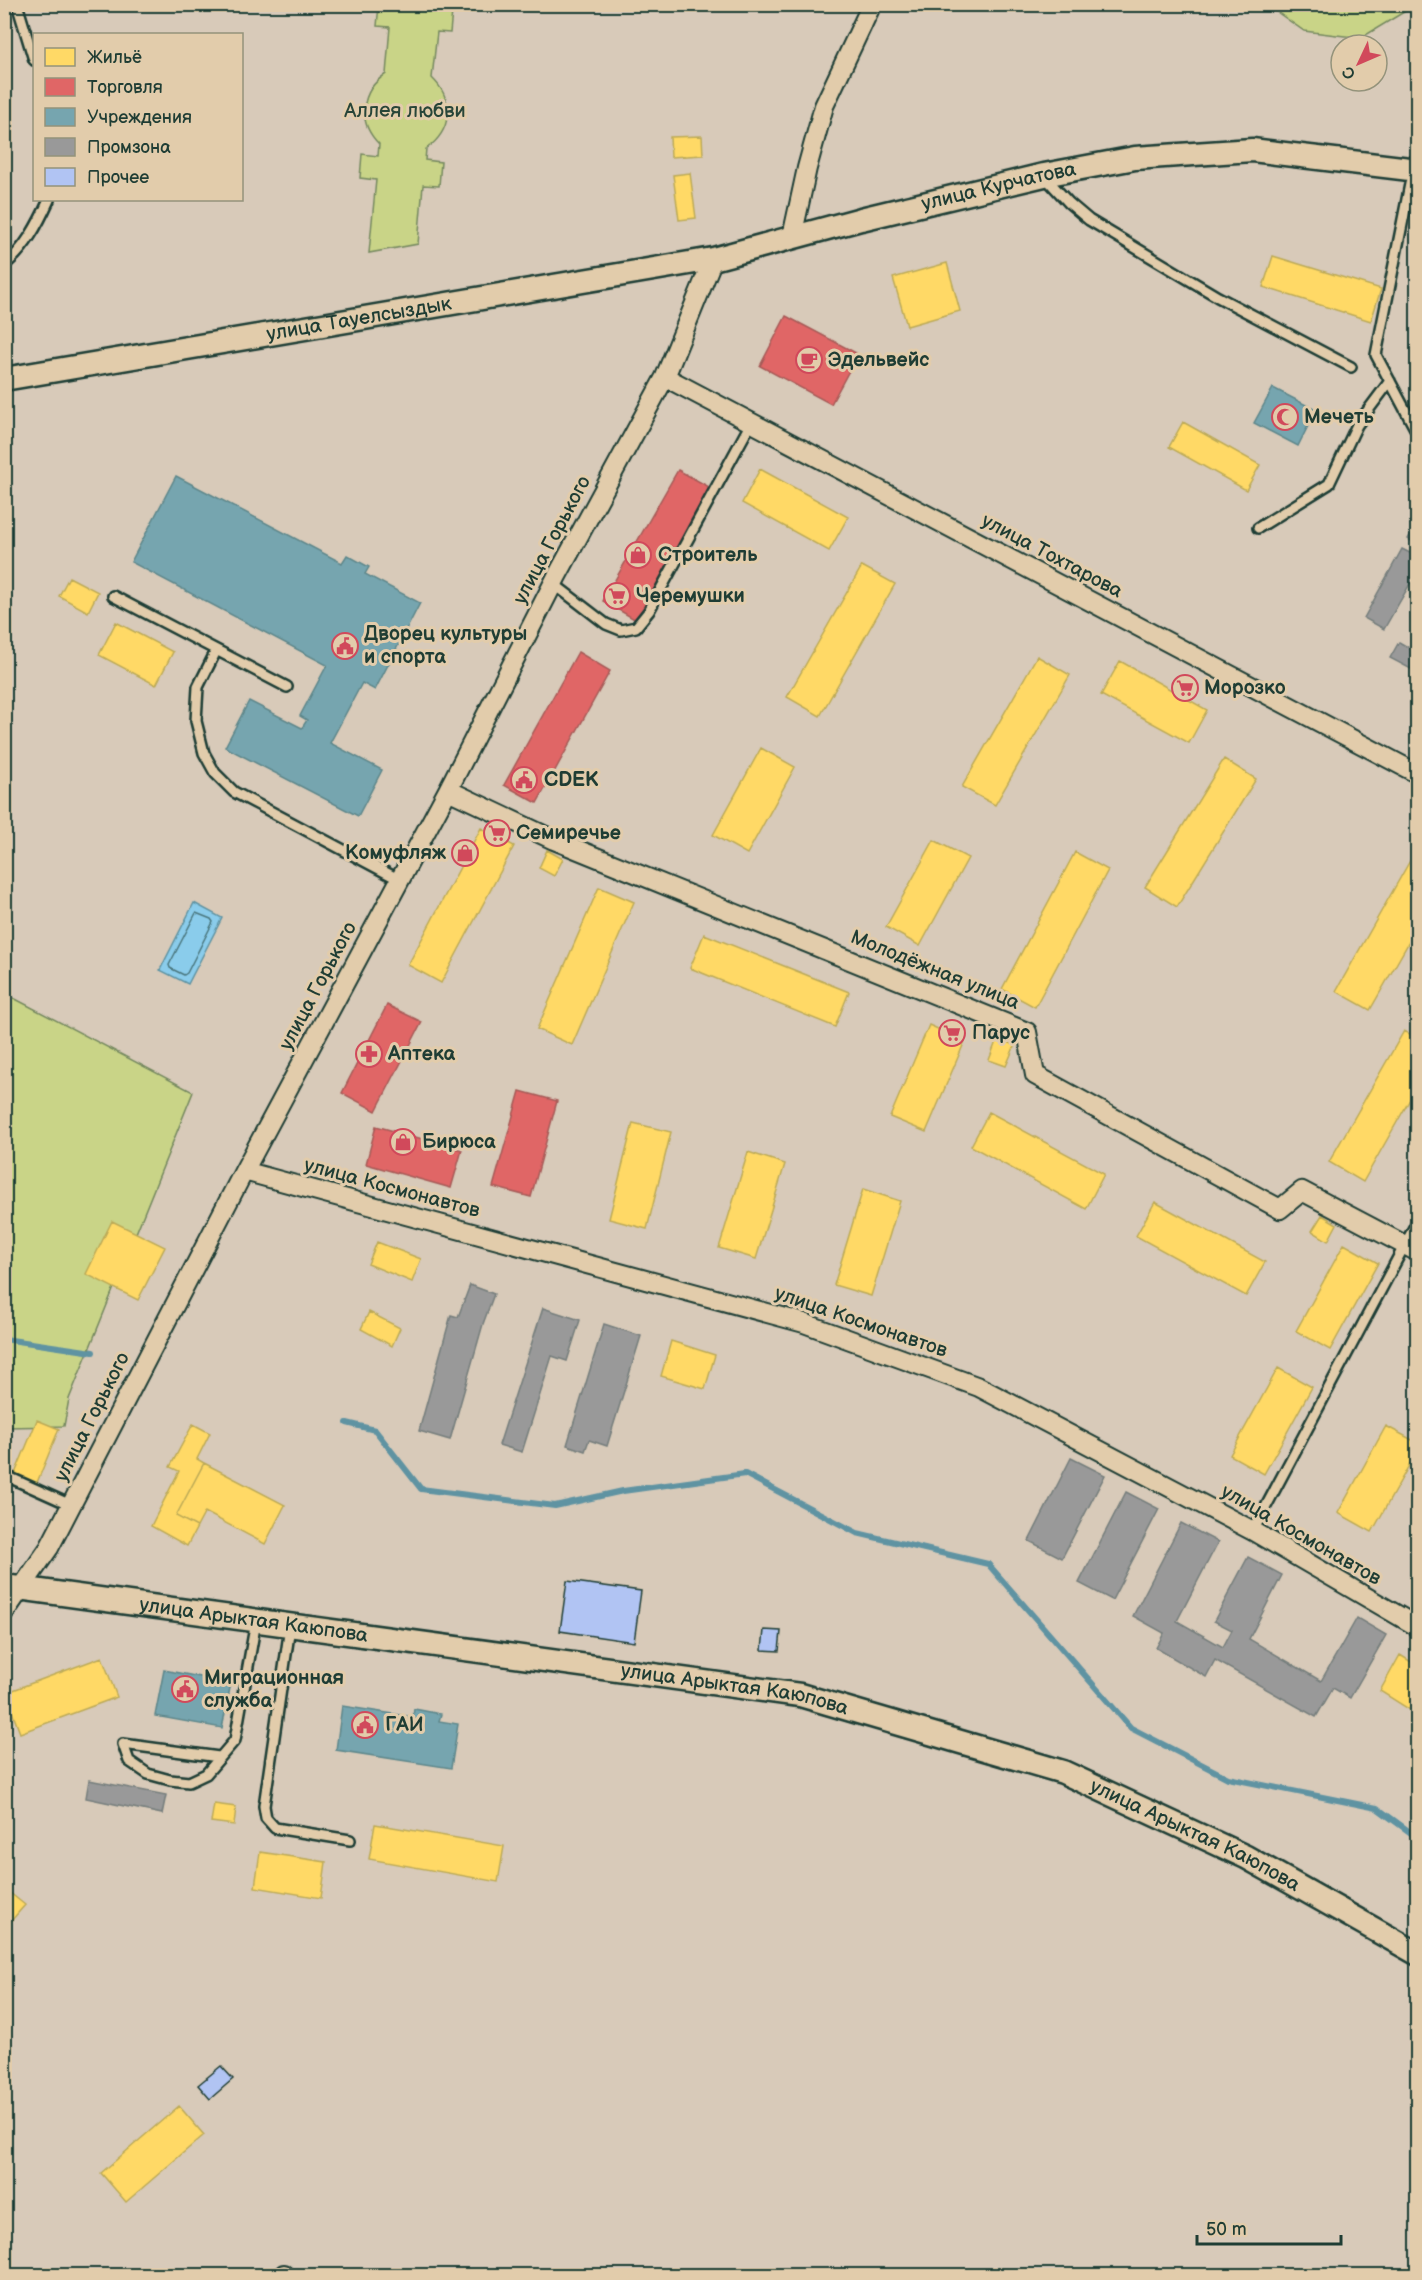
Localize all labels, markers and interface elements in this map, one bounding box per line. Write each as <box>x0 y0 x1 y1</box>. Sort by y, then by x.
legend <box>33 33 243 201</box>
north arrow <box>1329 33 1389 93</box>
text: Жильё <box>87 47 142 68</box>
text: С <box>1339 62 1360 83</box>
text: Торговля <box>87 77 163 98</box>
park label: Аллея любви <box>343 99 466 123</box>
text: Учреждения <box>87 107 192 128</box>
text: Промзона <box>87 137 171 158</box>
street label: улица Курчатова <box>919 157 1078 216</box>
text: Прочее <box>87 167 149 188</box>
street label: улица Тауелсыздык <box>265 291 454 346</box>
cafe icon: Эдельвейс <box>794 345 824 375</box>
place label: Эдельвейс <box>828 348 929 372</box>
mosque icon: Мечеть <box>1270 402 1300 432</box>
place label: Мечеть <box>1304 405 1375 429</box>
street label: улица Горького <box>508 472 596 608</box>
street label: улица Тохтарова <box>977 509 1127 603</box>
shop icon: Строитель <box>623 540 653 570</box>
place label: Строитель <box>658 543 758 567</box>
supermarket icon: Черемушки <box>602 581 632 611</box>
place label: Черемушки <box>636 584 745 608</box>
place label: Дворец культуры и спорта <box>364 622 527 669</box>
public building icon: Дворец культуры и спорта <box>330 631 360 661</box>
supermarket icon: Морозко <box>1170 673 1200 703</box>
place label: Морозко <box>1204 676 1286 700</box>
public building icon: CDEK <box>509 765 539 795</box>
place label: CDEK <box>544 768 599 792</box>
supermarket icon: Семиречье <box>482 818 512 848</box>
place label: Семиречье <box>516 821 621 845</box>
shop icon: Комуфляж <box>450 838 480 868</box>
place label: Комуфляж <box>345 841 447 865</box>
street label: улица Горького <box>274 918 362 1054</box>
street label: Молодёжная улица <box>847 925 1023 1015</box>
supermarket icon: Парус <box>937 1018 967 1048</box>
place label: Парус <box>972 1021 1030 1045</box>
pharmacy icon: Аптека <box>354 1039 384 1069</box>
place label: Аптека <box>387 1042 456 1066</box>
shop icon: Бирюса <box>388 1127 418 1157</box>
place label: Бирюса <box>422 1130 496 1154</box>
street label: улица Космонавтов <box>302 1153 483 1223</box>
street label: улица Космонавтов <box>772 1281 951 1363</box>
street label: улица Горького <box>49 1348 135 1486</box>
street label: улица Космонавтов <box>1217 1479 1386 1591</box>
street label: улица Арыктая Каюпова <box>138 1593 370 1648</box>
street label: улица Арыктая Каюпова <box>619 1659 851 1721</box>
place label: Миграционная служба <box>204 1666 344 1713</box>
public building icon: Миграционная служба <box>170 1674 200 1704</box>
public building icon: ГАИ <box>350 1710 380 1740</box>
place label: ГАИ <box>385 1713 424 1737</box>
street label: улица Арыктая Каюпова <box>1086 1774 1304 1897</box>
scale bar <box>1197 2208 1341 2246</box>
text: 50 m <box>1206 2219 1247 2240</box>

